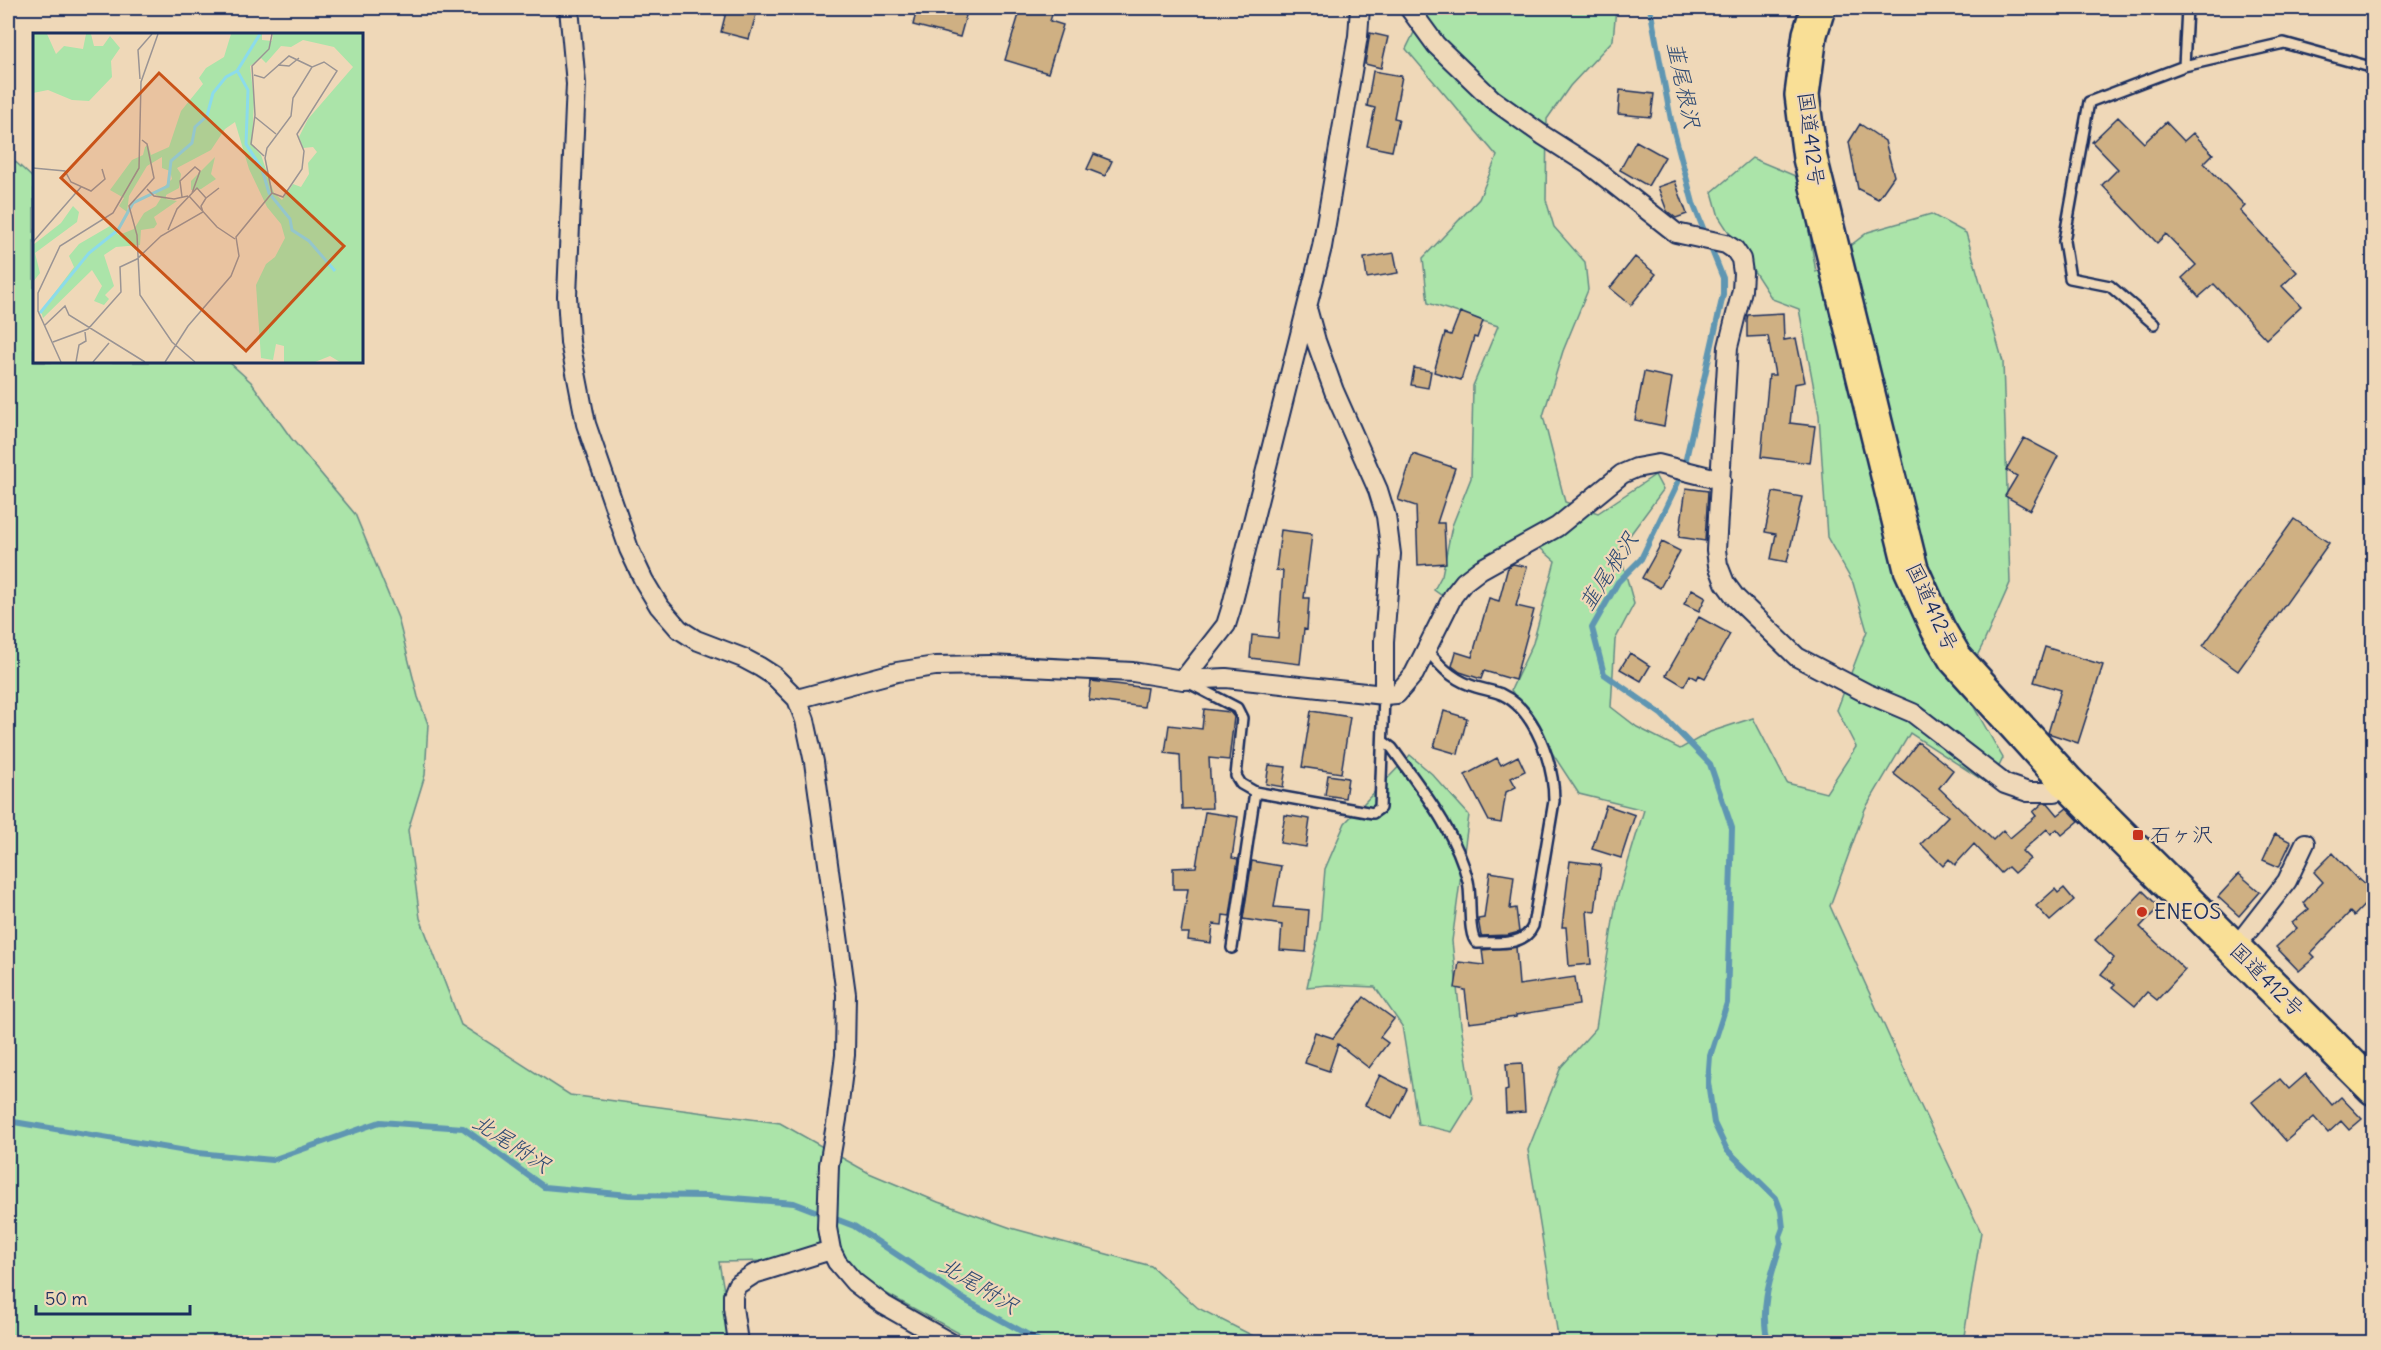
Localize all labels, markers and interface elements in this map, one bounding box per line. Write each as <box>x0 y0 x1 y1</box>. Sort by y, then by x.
inset map <box>33 33 363 363</box>
water label: 韮尾根沢 <box>1661 39 1707 132</box>
street label: 国道412号 <box>1792 90 1831 188</box>
water label: 韮尾根沢 <box>1572 526 1644 616</box>
street label: 国道412号 <box>1900 558 1965 655</box>
place label: 石ヶ沢 <box>2150 821 2213 848</box>
marker: 石ヶ沢 <box>2131 828 2145 842</box>
place label: ENEOS <box>2154 898 2221 925</box>
marker: ENEOS <box>2135 905 2149 919</box>
street label: 国道412号 <box>2224 937 2310 1023</box>
water label: 北尾附沢 <box>467 1107 557 1179</box>
water label: 北尾附沢 <box>934 1250 1025 1320</box>
scale bar <box>36 1278 190 1316</box>
text: 50 m <box>45 1287 87 1310</box>

